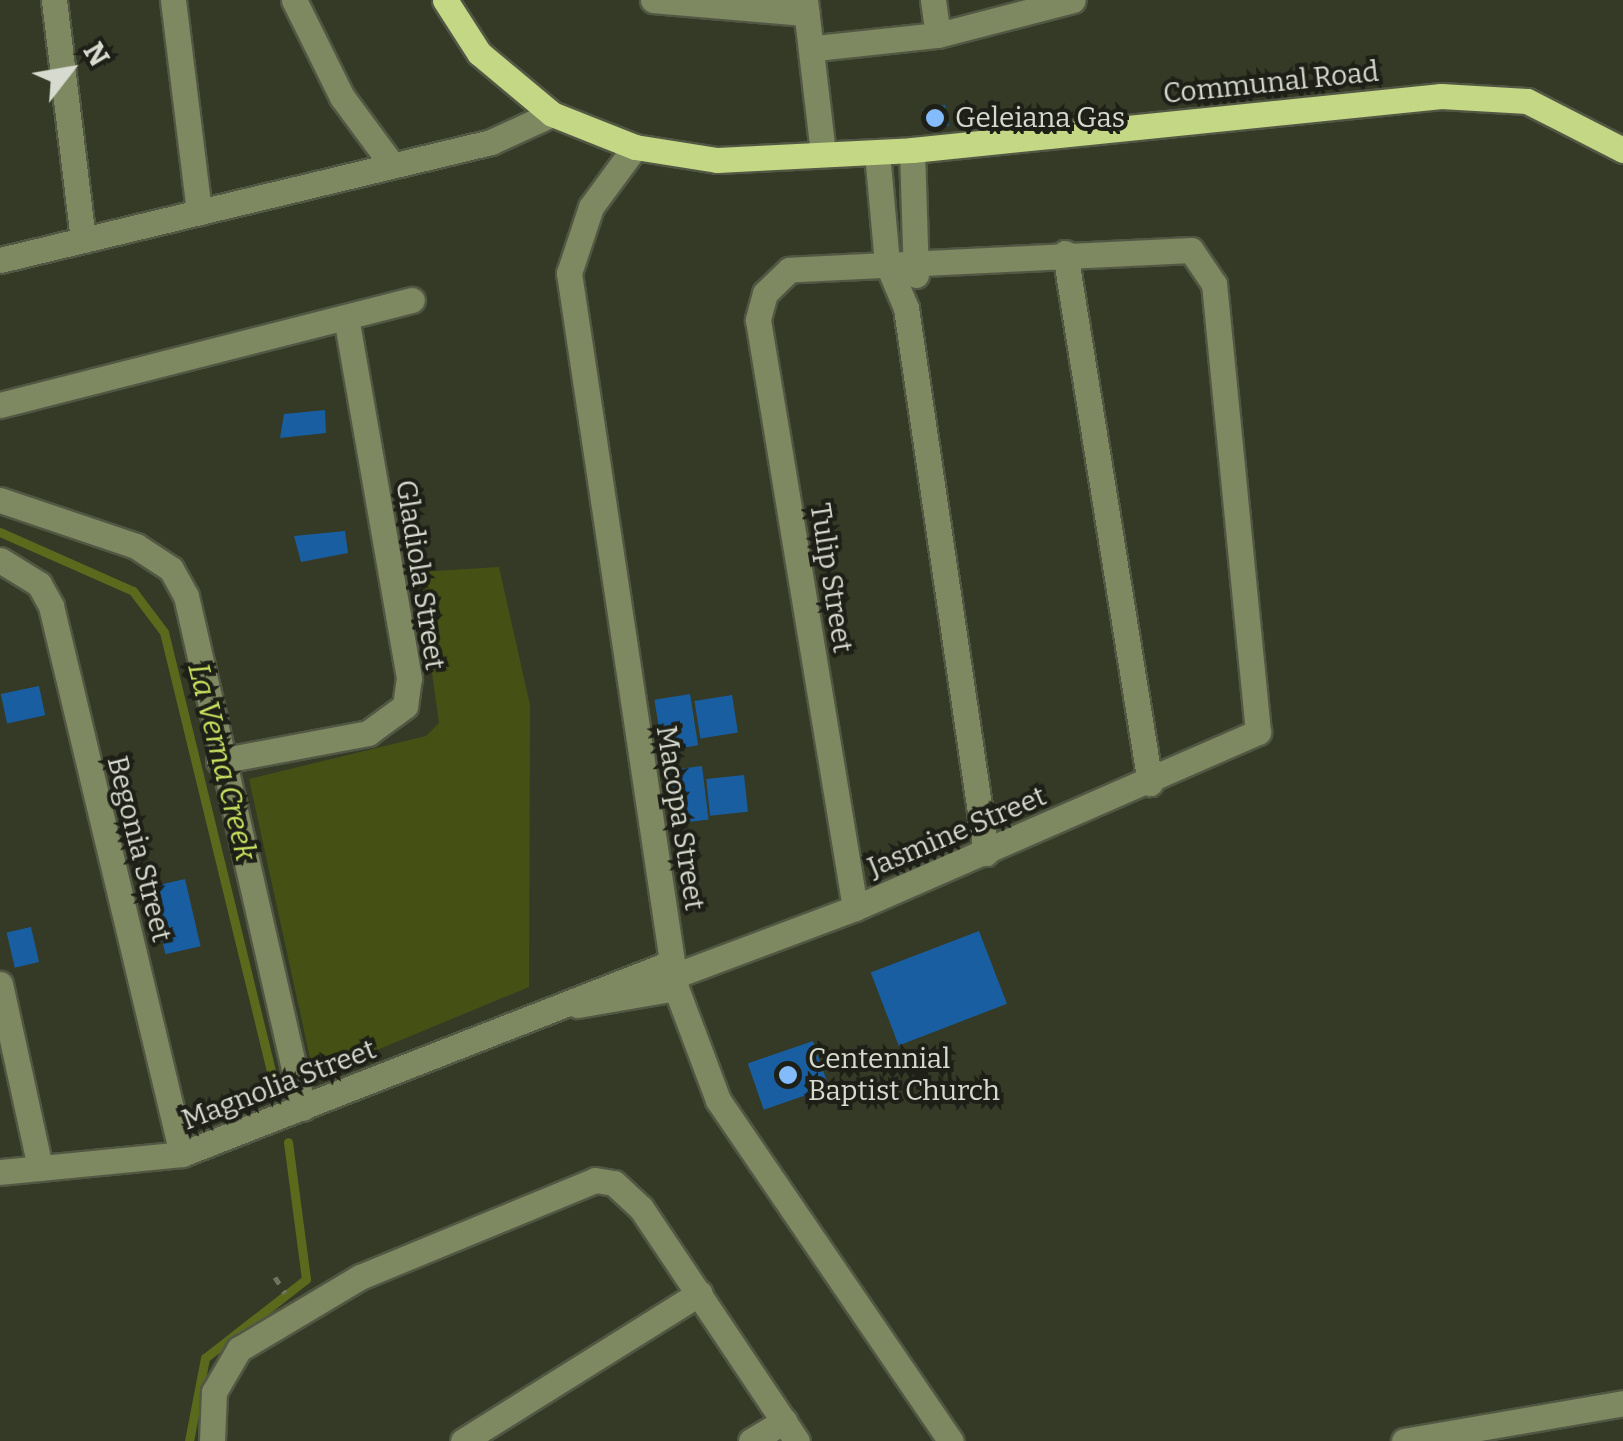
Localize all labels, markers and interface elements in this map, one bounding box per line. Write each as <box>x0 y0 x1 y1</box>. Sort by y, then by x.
north arrow <box>20 20 120 120</box>
text: N <box>76 37 116 72</box>
street label: Communal Road <box>1161 55 1381 111</box>
place label: Geleiana Gas <box>955 101 1125 135</box>
marker: Geleiana Gas <box>924 107 946 129</box>
street label: Gladiola Street <box>388 478 452 672</box>
street label: Tulip Street <box>803 501 859 655</box>
water label: La Verna Creek <box>180 660 264 864</box>
street label: Macopa Street <box>649 723 711 913</box>
street label: Begonia Street <box>100 753 178 945</box>
street label: Jasmine Street <box>863 779 1051 885</box>
street label: Magnolia Street <box>177 1033 381 1137</box>
place label: Centennial Baptist Church <box>808 1042 1000 1108</box>
marker: Centennial Baptist Church <box>777 1064 799 1086</box>

